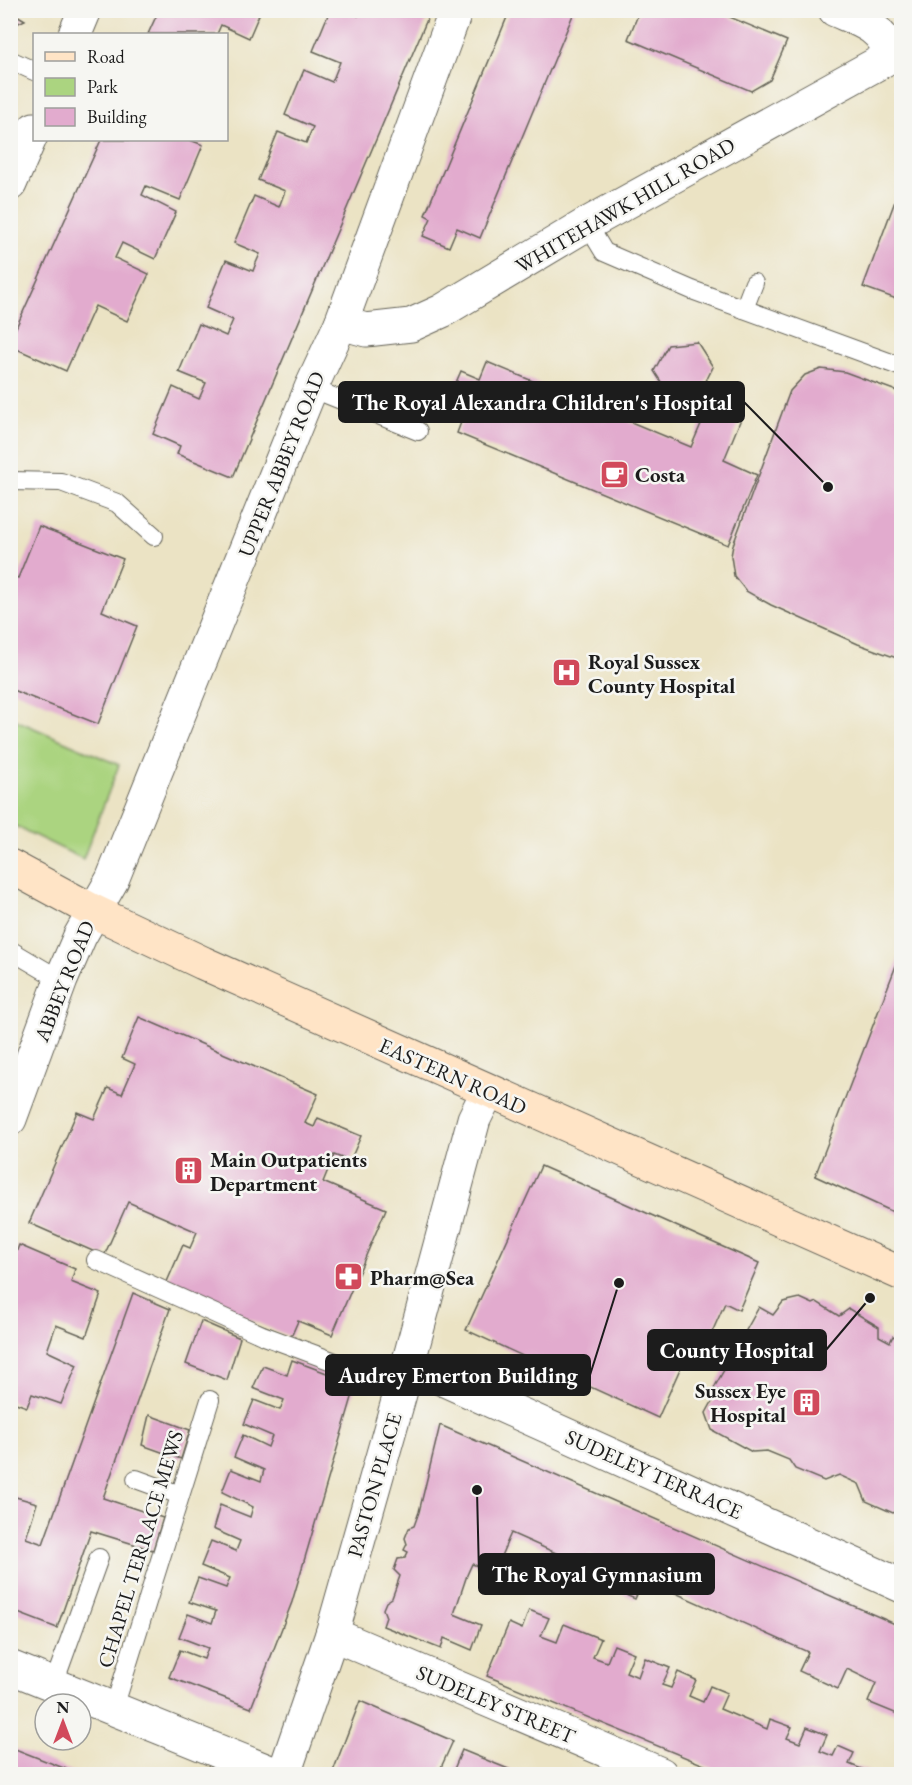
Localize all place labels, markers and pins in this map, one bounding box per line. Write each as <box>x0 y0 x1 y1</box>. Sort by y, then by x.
callout: The Royal Alexandra Children's Hospital <box>339 382 744 422</box>
cafe icon: Costa <box>598 458 630 490</box>
place label: Costa <box>635 461 686 488</box>
place label: Royal Sussex County Hospital <box>588 648 735 699</box>
hospital icon: Royal Sussex County Hospital <box>551 657 583 689</box>
place label: Main Outpatients Department <box>210 1146 367 1197</box>
building icon: Main Outpatients Department <box>173 1155 205 1187</box>
pharmacy icon: Pharm@Sea <box>333 1261 365 1293</box>
place label: Pharm@Sea <box>370 1264 475 1291</box>
callout: County Hospital <box>648 1330 826 1370</box>
callout: Audrey Emerton Building <box>326 1355 590 1395</box>
place label: Sussex Eye Hospital <box>695 1377 786 1428</box>
building icon: Sussex Eye Hospital <box>791 1386 823 1418</box>
callout: The Royal Gymnasium <box>479 1554 714 1594</box>

